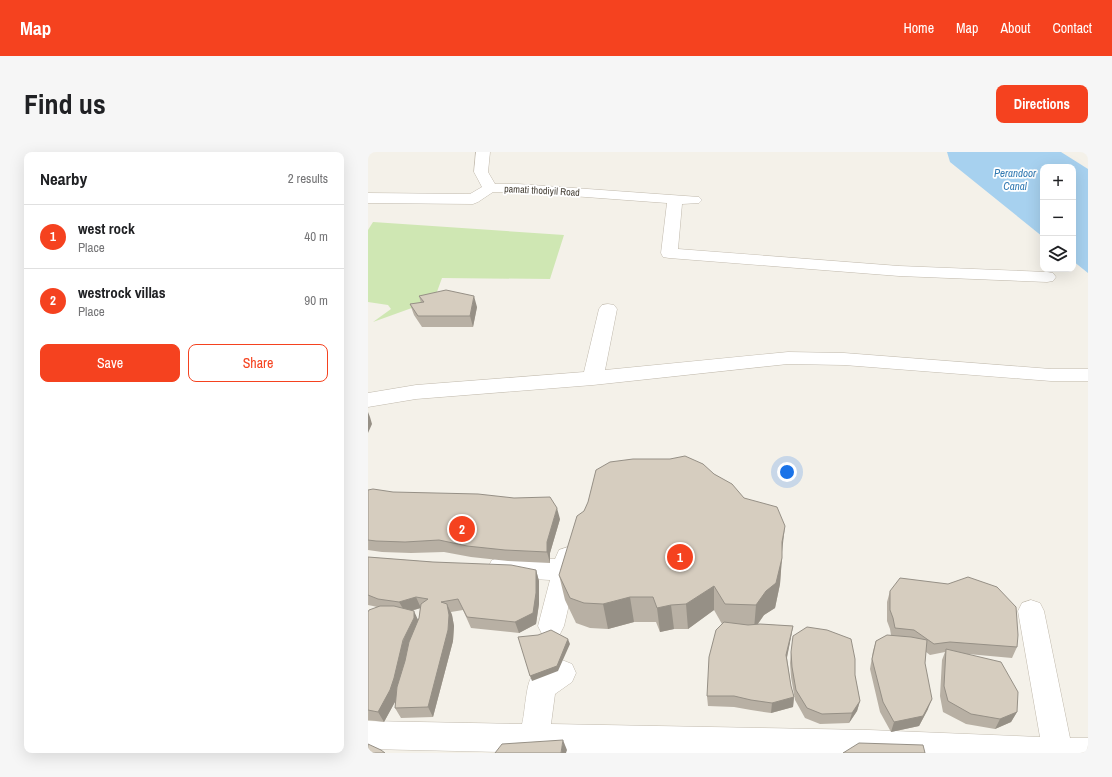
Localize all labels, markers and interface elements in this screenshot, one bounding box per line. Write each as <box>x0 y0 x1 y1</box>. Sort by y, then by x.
text: Map <box>20 15 51 41</box>
text: Home <box>903 19 934 37</box>
text: Map <box>956 19 978 37</box>
text: About <box>1000 19 1030 37</box>
text: Contact <box>1052 19 1092 37</box>
text: Find us <box>24 85 106 123</box>
button: Directions <box>996 85 1088 123</box>
map controls <box>1040 164 1076 272</box>
button: + <box>1040 164 1076 200</box>
water label: Perandoor Canal <box>994 166 1037 193</box>
text: Nearby <box>40 167 87 190</box>
text: 2 results <box>288 170 328 187</box>
street label: pamati thodiyil Road <box>504 182 580 199</box>
button: − <box>1040 200 1076 236</box>
text: west rock <box>78 218 135 239</box>
text: 1 <box>50 228 56 245</box>
text: 40 m <box>304 228 328 245</box>
button: layers <box>1040 236 1076 272</box>
text: Place <box>78 239 105 256</box>
text: westrock villas <box>78 282 166 303</box>
text: 2 <box>50 292 56 309</box>
text: 90 m <box>304 292 328 309</box>
text: Place <box>78 303 105 320</box>
button: Save <box>40 344 180 382</box>
button: Share <box>188 344 328 382</box>
your location <box>777 462 797 482</box>
pin: 2 <box>449 514 475 544</box>
pin: 1 <box>667 542 693 572</box>

